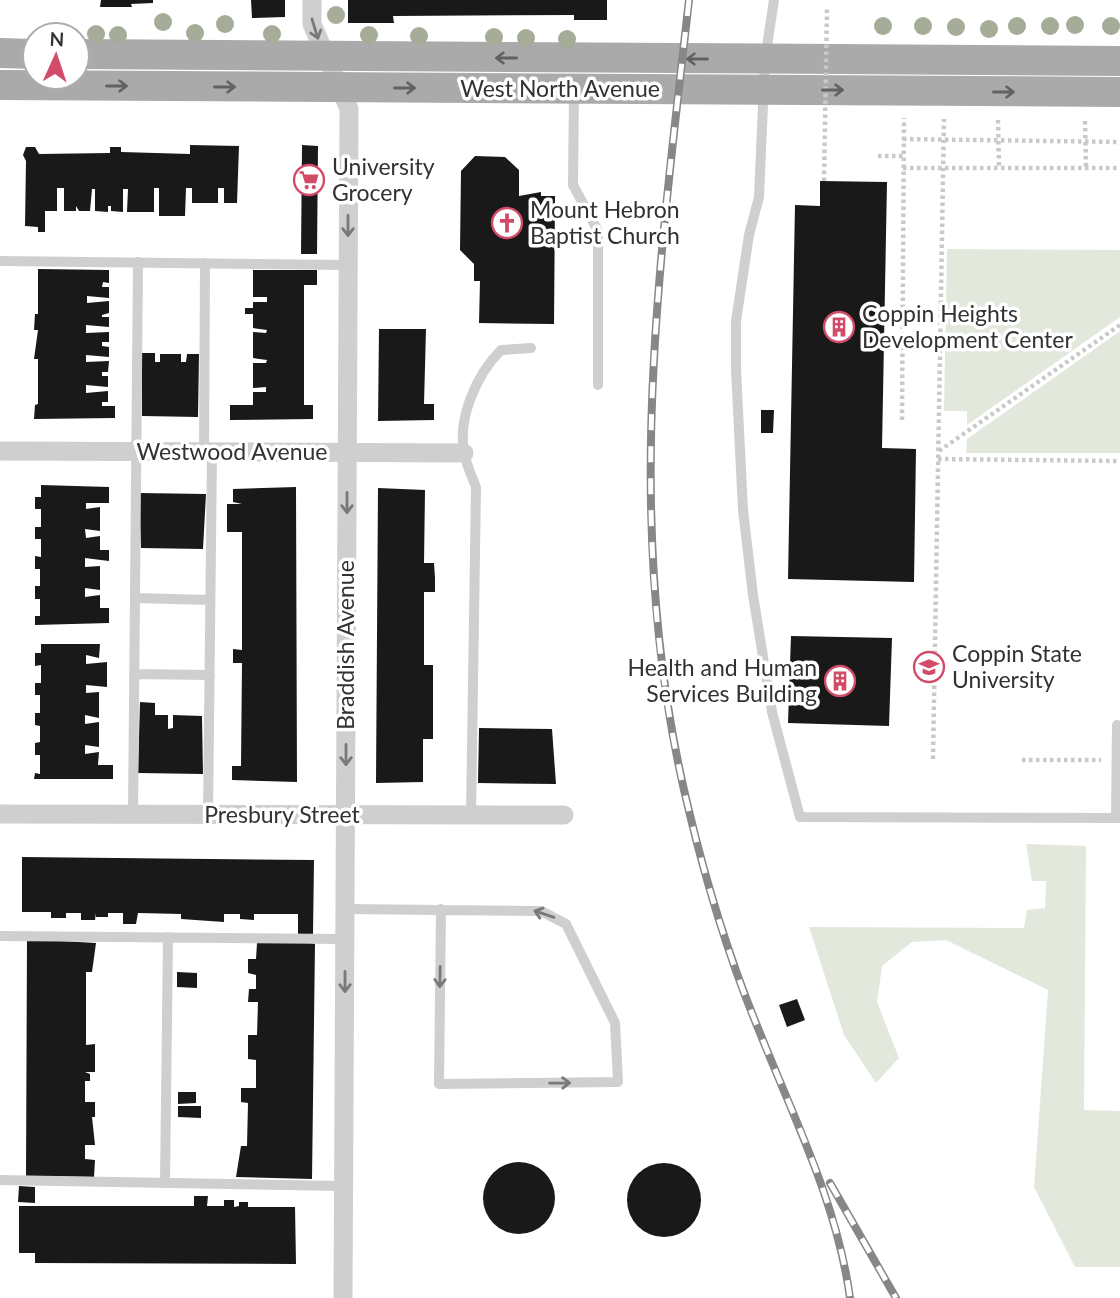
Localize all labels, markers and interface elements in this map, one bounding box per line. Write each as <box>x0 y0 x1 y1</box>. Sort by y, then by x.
one-way arrow <box>310 18 323 40</box>
north arrow <box>21 21 91 91</box>
text: N <box>49 27 65 50</box>
one-way arrow <box>495 51 518 65</box>
one-way arrow <box>686 52 709 66</box>
street label: West North Avenue <box>460 74 660 102</box>
one-way arrow <box>105 79 128 93</box>
one-way arrow <box>213 80 236 94</box>
one-way arrow <box>393 81 416 95</box>
one-way arrow <box>821 84 844 97</box>
one-way arrow <box>992 85 1015 98</box>
place label: University Grocery <box>332 152 435 206</box>
supermarket icon: University Grocery <box>292 163 326 197</box>
place label: Mount Hebron Baptist Church <box>530 195 680 249</box>
church icon: Mount Hebron Baptist Church <box>490 206 524 240</box>
one-way arrow <box>342 214 355 237</box>
place label: Coppin Heights Development Center <box>862 299 1073 353</box>
building icon: Coppin Heights Development Center <box>822 310 856 344</box>
street label: Westwood Avenue <box>137 437 328 465</box>
one-way arrow <box>340 491 354 514</box>
street label: Braddish Avenue <box>331 560 359 730</box>
place label: Coppin State University <box>952 639 1082 693</box>
school or university icon: Coppin State University <box>912 650 946 684</box>
place label: Health and Human Services Building <box>627 653 817 707</box>
building icon: Health and Human Services Building <box>823 664 857 698</box>
one-way arrow <box>339 743 353 766</box>
street label: Presbury Street <box>204 800 360 828</box>
one-way arrow <box>534 907 556 920</box>
one-way arrow <box>433 965 447 988</box>
one-way arrow <box>338 970 352 993</box>
one-way arrow <box>548 1076 571 1089</box>

